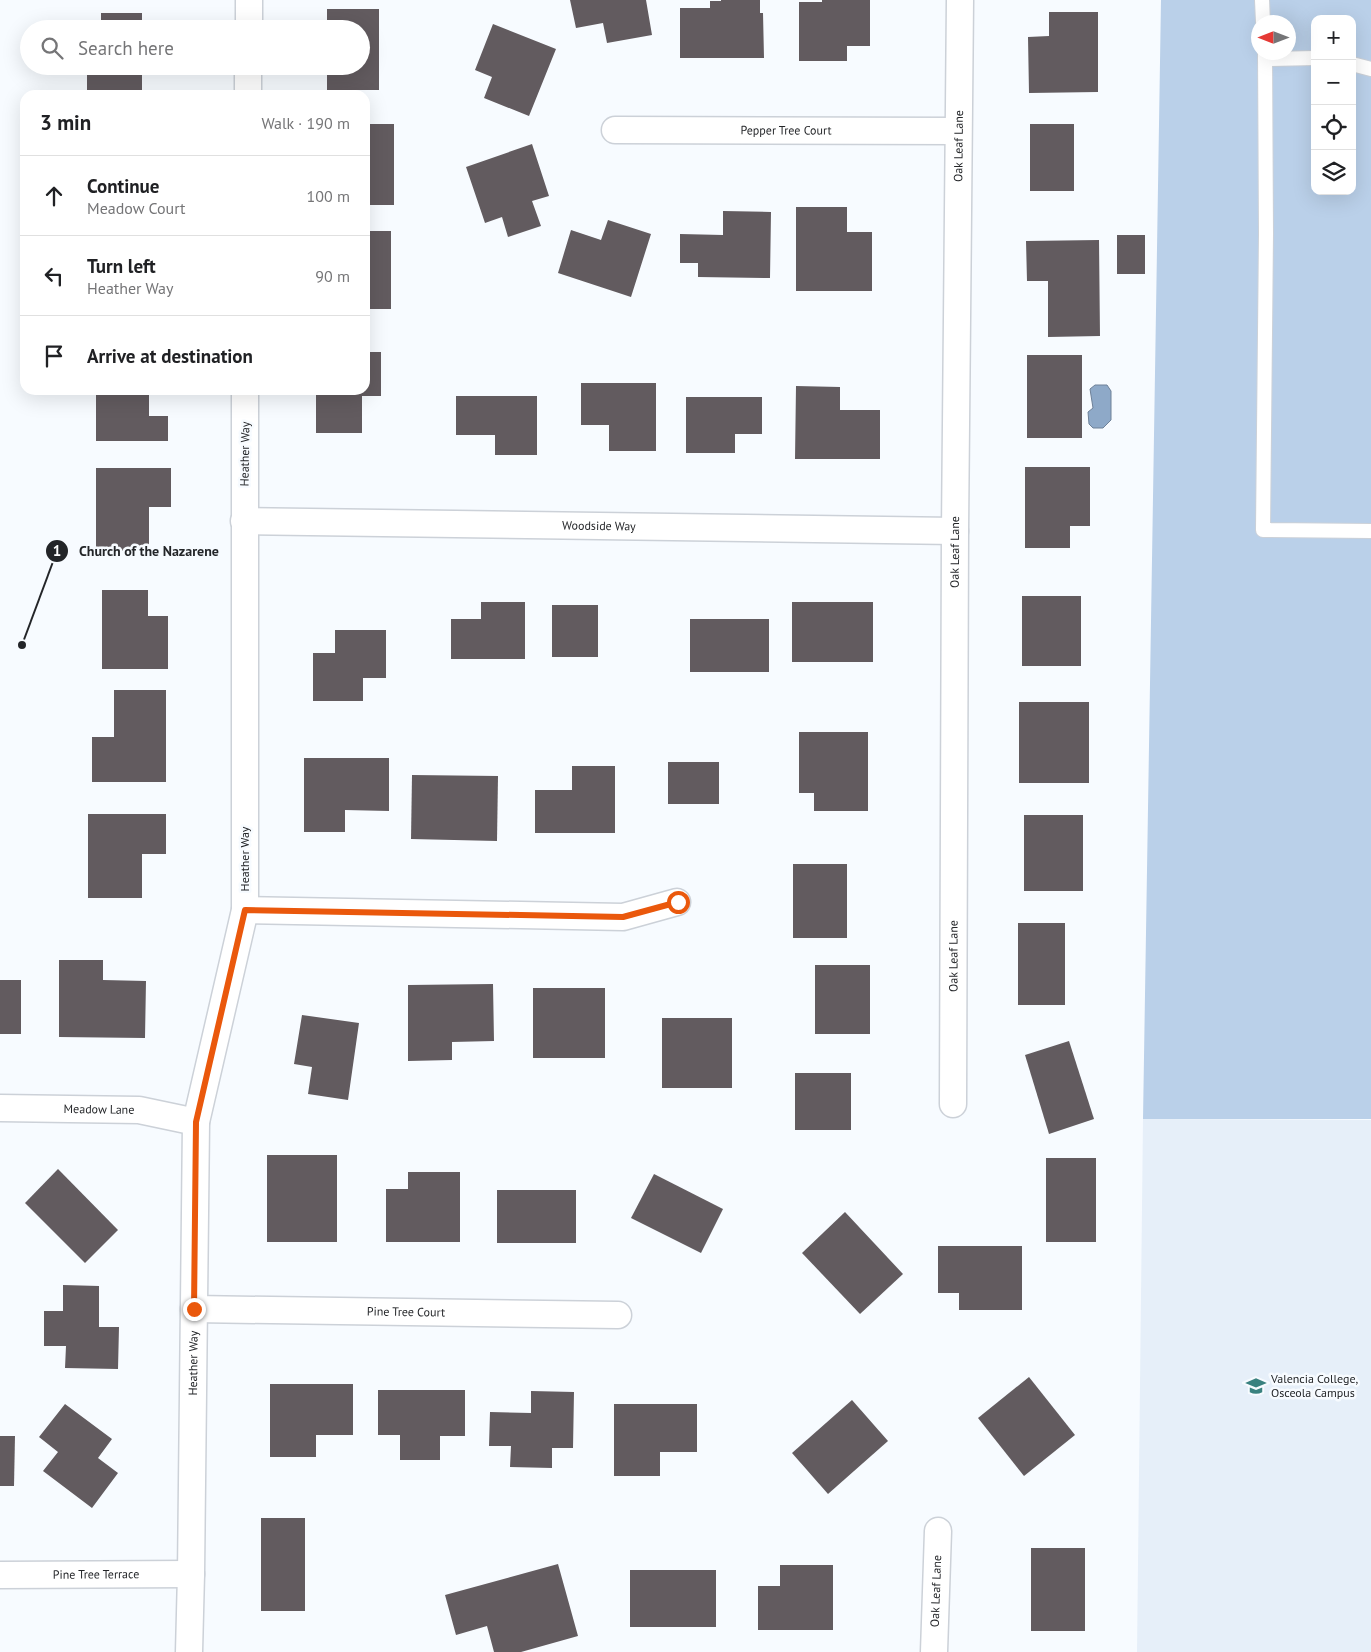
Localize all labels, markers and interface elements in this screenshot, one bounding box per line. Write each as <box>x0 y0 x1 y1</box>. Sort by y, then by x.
north arrow <box>1251 15 1296 60</box>
map controls <box>1311 15 1356 195</box>
button: + <box>1311 15 1356 60</box>
search box <box>20 20 370 75</box>
icon: search <box>38 34 66 62</box>
text: Search here <box>78 36 174 60</box>
button: − <box>1311 60 1356 105</box>
button: locate <box>1311 105 1356 150</box>
text: 3 min <box>40 109 91 136</box>
street label: Oak Leaf Lane <box>950 110 966 182</box>
text: Walk · 190 m <box>261 113 350 133</box>
street label: Pepper Tree Court <box>740 122 832 138</box>
button: layers <box>1311 150 1356 195</box>
text: Continue <box>87 174 159 198</box>
icon: ahead <box>40 182 68 210</box>
text: 100 m <box>307 186 350 206</box>
text: Meadow Court <box>87 198 186 218</box>
text: Turn left <box>87 254 156 278</box>
icon: left <box>40 262 68 290</box>
text: 90 m <box>315 266 350 286</box>
text: Heather Way <box>87 278 174 298</box>
icon: arrive <box>40 342 68 370</box>
text: Arrive at destination <box>87 344 253 368</box>
street label: Heather Way <box>236 421 253 487</box>
street label: Oak Leaf Lane <box>947 516 962 588</box>
street label: Woodside Way <box>562 517 636 534</box>
callout: Church of the Nazarene <box>44 536 229 565</box>
text: 1 <box>53 541 61 560</box>
text: Church of the Nazarene <box>79 542 219 560</box>
street label: Heather Way <box>237 826 252 891</box>
route start <box>667 891 690 914</box>
street label: Oak Leaf Lane <box>945 920 961 992</box>
street label: Meadow Lane <box>64 1101 134 1117</box>
route end <box>183 1298 206 1321</box>
street label: Pine Tree Court <box>367 1303 445 1320</box>
street label: Heather Way <box>185 1330 201 1396</box>
place label: Valencia College, Osceola Campus <box>1270 1371 1358 1400</box>
school or university icon: Valencia College, Osceola Campus <box>1245 1375 1267 1397</box>
street label: Oak Leaf Lane <box>927 1555 944 1627</box>
street label: Pine Tree Terrace <box>53 1566 139 1582</box>

